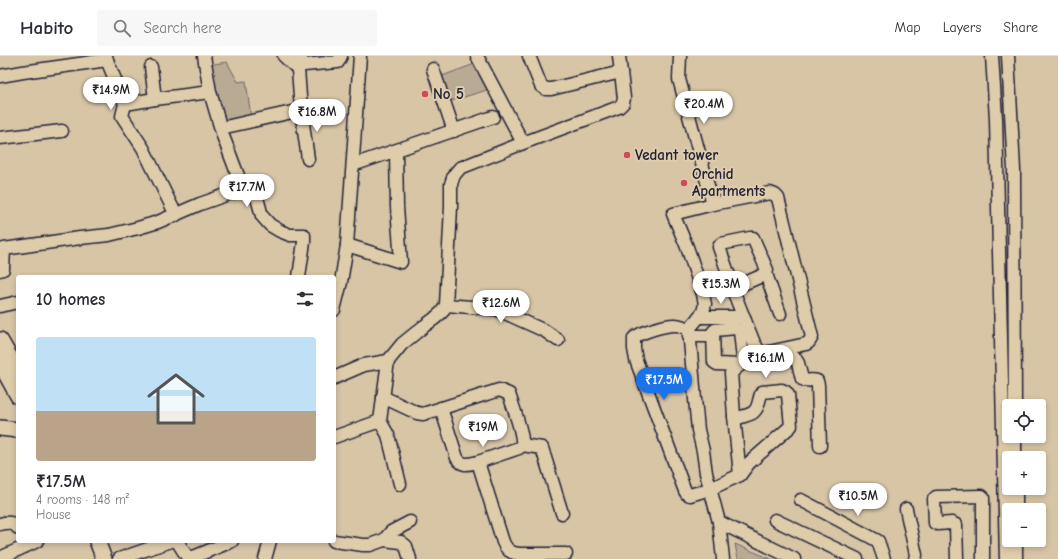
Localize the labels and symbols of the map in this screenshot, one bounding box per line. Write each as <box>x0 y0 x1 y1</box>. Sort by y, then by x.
pin: ₹14.9M <box>78 77 144 111</box>
place label: No 5 <box>433 85 464 103</box>
marker: No 5 <box>420 89 430 99</box>
pin: ₹20.4M <box>671 91 737 125</box>
pin: ₹16.8M <box>284 99 350 133</box>
place label: Vedant tower <box>635 146 718 164</box>
marker: Vedant tower <box>622 150 632 160</box>
place label: Orchid Apartments <box>692 165 765 200</box>
pin: ₹17.7M <box>214 174 280 208</box>
marker: Orchid Apartments <box>679 178 689 188</box>
pin: ₹15.3M <box>688 271 754 305</box>
pin: ₹12.6M <box>468 290 534 324</box>
pin: ₹16.1M <box>733 345 799 379</box>
pin: ₹17.5M <box>631 367 697 401</box>
pin: ₹19M <box>459 414 507 448</box>
pin: ₹10.5M <box>825 483 891 517</box>

